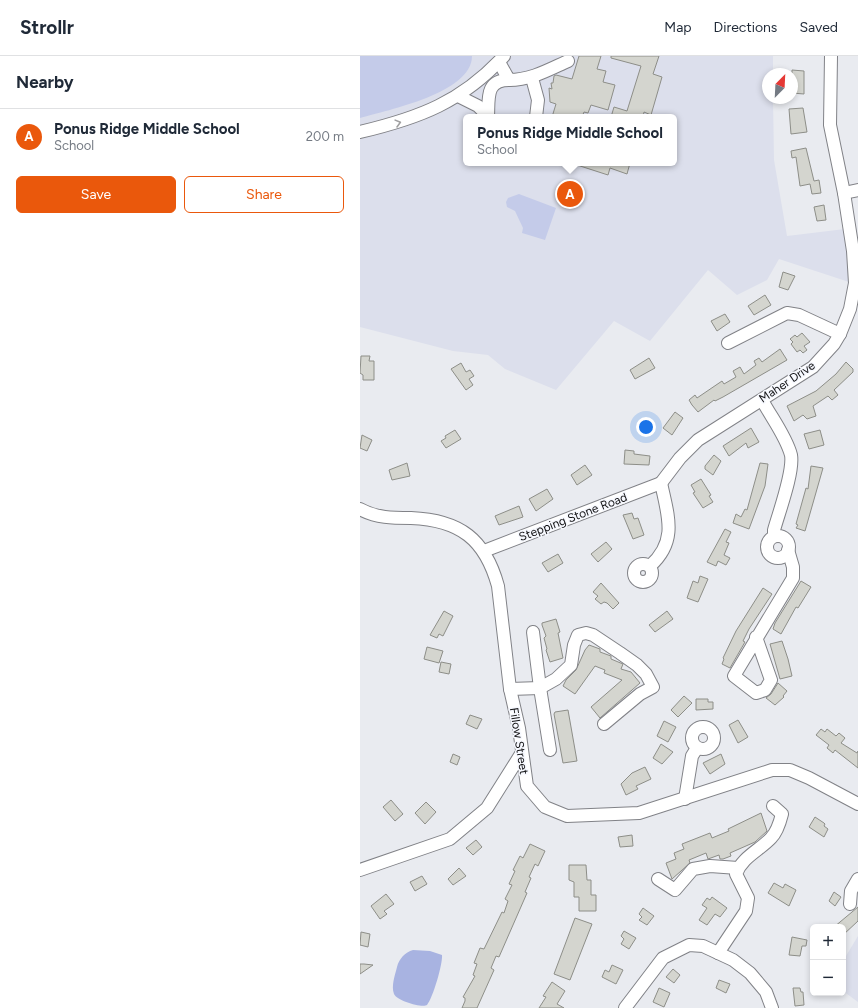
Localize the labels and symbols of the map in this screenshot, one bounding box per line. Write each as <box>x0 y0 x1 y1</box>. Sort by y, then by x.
north arrow <box>762 68 798 104</box>
one-way arrow <box>394 119 401 128</box>
pin: A <box>557 179 583 209</box>
street label: Maher Drive <box>756 358 818 406</box>
your location <box>636 417 656 437</box>
street label: Stepping Stone Road <box>517 490 629 544</box>
street label: Fillow Street <box>507 707 531 776</box>

